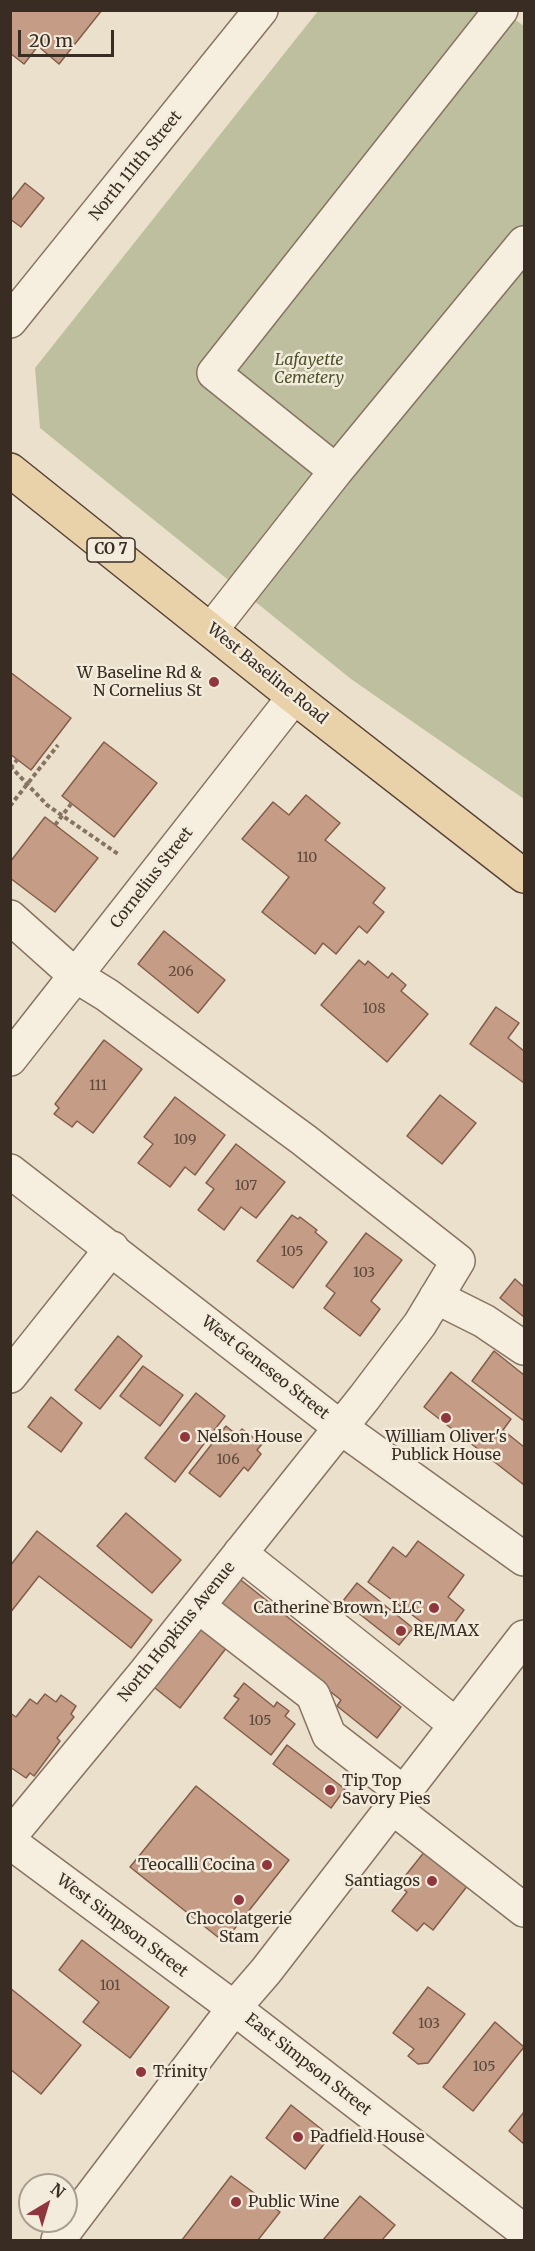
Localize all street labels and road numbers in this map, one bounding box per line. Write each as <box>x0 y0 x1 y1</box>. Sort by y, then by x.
street label: North 111th Street <box>86 107 186 225</box>
road number: CO 7 <box>87 538 135 562</box>
street label: West Baseline Road <box>203 620 331 728</box>
street label: Cornelius Street <box>107 824 197 932</box>
street label: West Geneseo Street <box>197 1312 333 1424</box>
street label: North Hopkins Avenue <box>115 1558 239 1706</box>
street label: West Simpson Street <box>53 1871 191 1981</box>
street label: East Simpson Street <box>241 2010 375 2120</box>

